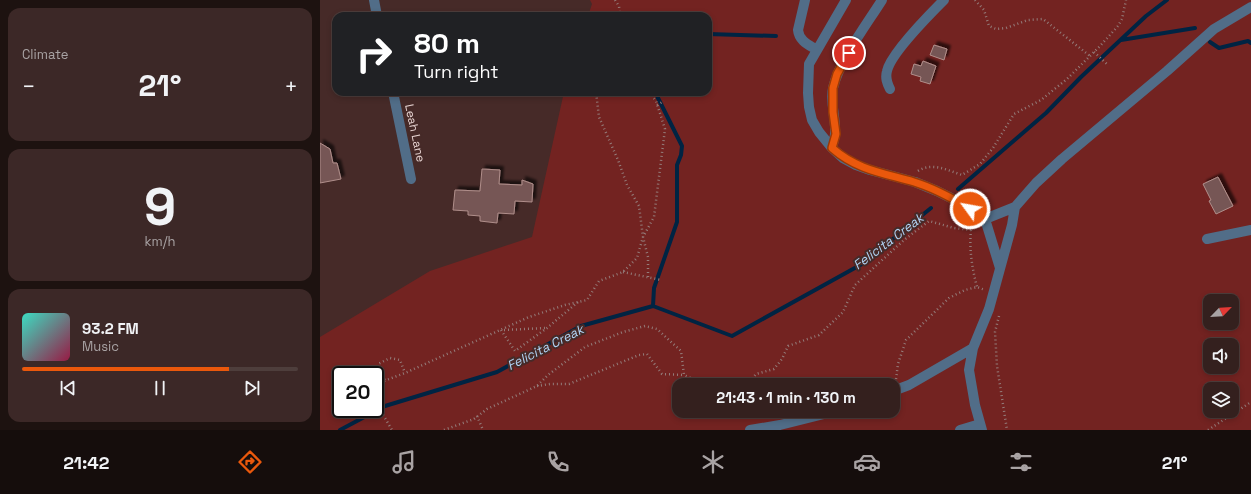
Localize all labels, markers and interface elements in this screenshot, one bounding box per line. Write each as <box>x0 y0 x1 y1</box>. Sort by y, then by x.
text: 80 m <box>414 25 480 61</box>
icon: right <box>348 28 400 80</box>
pin <box>832 36 866 70</box>
icon: arrive <box>838 42 860 64</box>
text: Climate <box>22 46 68 63</box>
text: Turn right <box>414 60 498 83</box>
text: 21° <box>138 66 182 105</box>
text: − <box>22 72 36 100</box>
text: + <box>284 72 298 100</box>
street label: Leah Lane <box>401 103 429 163</box>
text: 9 <box>144 174 176 240</box>
position arrow <box>949 188 991 230</box>
water label: Felicita Creak <box>850 208 929 273</box>
text: km/h <box>145 233 175 250</box>
north arrow <box>1203 294 1239 330</box>
map controls <box>1203 294 1239 418</box>
text: 93.2 FM <box>82 319 139 338</box>
water label: Felicita Creak <box>504 320 588 374</box>
text: Music <box>82 338 119 355</box>
button: sound <box>1203 338 1239 374</box>
speed limit sign: 20 <box>332 366 384 418</box>
icon: previous <box>57 377 79 399</box>
icon: pause <box>149 377 171 399</box>
icon: next <box>241 377 263 399</box>
button: layers <box>1203 382 1239 418</box>
text: 21:43 · 1 min · 130 m <box>716 388 856 407</box>
icon: directions <box>236 448 264 476</box>
icon: music <box>390 448 418 476</box>
icon: phone <box>544 448 572 476</box>
icon: climate <box>699 448 727 476</box>
icon: car <box>853 448 881 476</box>
icon: filters <box>1007 448 1035 476</box>
text: 21:42 <box>63 451 110 474</box>
text: 21° <box>1162 451 1188 474</box>

